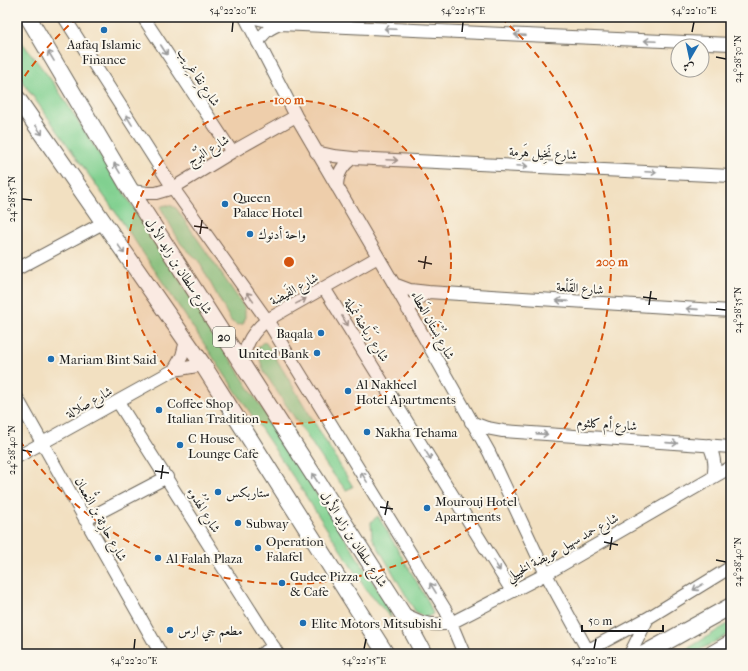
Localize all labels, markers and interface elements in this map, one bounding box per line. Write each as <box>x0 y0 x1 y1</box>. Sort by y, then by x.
text: 54°22'20"E <box>210 5 256 17</box>
text: 54°22'15"E <box>441 5 485 17</box>
text: 54°22'10"E <box>671 5 717 17</box>
marker: Aafaq Islamic Finance <box>99 25 109 35</box>
one-way arrow <box>384 26 397 33</box>
one-way arrow <box>514 31 527 39</box>
text: 24°28'30"N <box>732 35 744 83</box>
place label: Aafaq Islamic Finance <box>66 37 141 67</box>
one-way arrow <box>644 37 657 45</box>
north arrow <box>670 38 710 78</box>
one-way arrow <box>160 44 169 55</box>
street label: شارع نِقا غِريب <box>171 45 223 111</box>
one-way arrow <box>46 50 54 62</box>
text: ش <box>682 60 695 75</box>
text: 100 m <box>274 93 305 107</box>
one-way arrow <box>125 114 133 126</box>
one-way arrow <box>35 124 43 135</box>
street label: شارع البُرْج <box>183 129 234 172</box>
street label: شارع نَخِيل هَرمة <box>508 142 578 166</box>
one-way arrow <box>385 157 398 164</box>
one-way arrow <box>113 162 121 174</box>
one-way arrow <box>515 163 528 170</box>
one-way arrow <box>644 169 657 176</box>
text: 24°28'35"N <box>6 175 18 222</box>
place label: Queen Palace Hotel <box>233 190 303 220</box>
marker: Queen Palace Hotel <box>220 199 230 209</box>
street label: شارع سلطان بن زايد الأول <box>139 215 217 319</box>
place label: واحة أدنوك <box>258 226 306 243</box>
marker: واحة أدنوك <box>245 229 255 239</box>
one-way arrow <box>117 243 125 254</box>
centre of rings <box>282 255 296 269</box>
text: 200 m <box>596 255 629 269</box>
street label: شارع الفَيضة <box>266 268 323 312</box>
street label: شارع القَلْعة <box>555 277 604 301</box>
text: 24°28'35"N <box>732 286 744 333</box>
street label: شارع بُسْتَان العَطاء <box>405 287 461 364</box>
one-way arrow <box>246 291 254 302</box>
street label: شارع رَبَّاضة نمَيلة <box>338 293 395 366</box>
one-way arrow <box>295 296 307 304</box>
one-way arrow <box>556 297 569 304</box>
one-way arrow <box>686 305 699 312</box>
one-way arrow <box>341 315 349 326</box>
place label: Baqala <box>276 326 314 341</box>
road number: 20 <box>213 327 235 347</box>
marker: Baqala <box>316 328 326 338</box>
place label: United Bank <box>238 346 309 361</box>
marker: United Bank <box>312 348 322 358</box>
place label: Mariam Bint Said <box>59 352 158 367</box>
marker: Mariam Bint Said <box>46 354 56 364</box>
place label: Al Nakheel Hotel Apartments <box>355 377 456 407</box>
street label: شارع صَلالة <box>61 381 117 425</box>
marker: Al Nakheel Hotel Apartments <box>343 386 353 396</box>
place label: Coffee Shop Italian Tradition <box>167 396 259 426</box>
marker: Coffee Shop Italian Tradition <box>154 405 164 415</box>
street label: شارع أم كلثوم <box>576 413 638 438</box>
text: 24°28'40"N <box>6 425 18 475</box>
place label: Nakha Tehama <box>375 425 459 440</box>
marker: Nakha Tehama <box>362 427 372 437</box>
one-way arrow <box>535 430 548 437</box>
place label: C House Lounge Cafe <box>188 431 259 461</box>
one-way arrow <box>665 439 678 446</box>
marker: C House Lounge Cafe <box>175 440 185 450</box>
one-way arrow <box>424 450 433 461</box>
street label: شارع حارِثة بن النُّعمان <box>68 472 135 565</box>
one-way arrow <box>360 472 369 483</box>
one-way arrow <box>311 473 319 484</box>
street label: شارع الهُدُوء <box>181 483 226 538</box>
place label: ستاربكس <box>226 485 270 502</box>
marker: ستاربكس <box>213 487 223 497</box>
street label: شارع سلطان بن زايد الأول <box>314 488 392 592</box>
place label: Mourouj Hotel Apartments <box>434 494 518 524</box>
marker: Mourouj Hotel Apartments <box>422 503 432 513</box>
street label: شارع حمد سهيل عويضة الخييلي <box>503 510 624 589</box>
place label: Subway <box>246 516 290 531</box>
marker: Subway <box>233 518 243 528</box>
place label: Operation Falafel <box>266 534 324 564</box>
text: 24°28'40"N <box>732 537 744 587</box>
marker: Operation Falafel <box>253 543 263 553</box>
place label: Al Falah Plaza <box>165 551 244 566</box>
marker: Al Falah Plaza <box>153 553 163 563</box>
one-way arrow <box>493 560 501 571</box>
place label: Gudee Pizza & Cafe <box>290 569 359 599</box>
marker: Gudee Pizza & Cafe <box>277 578 287 588</box>
one-way arrow <box>428 582 436 594</box>
one-way arrow <box>693 583 704 591</box>
scale bar <box>582 607 663 633</box>
text: 50 m <box>588 614 612 628</box>
place label: Elite Motors Mitsubishi <box>311 616 442 631</box>
marker: Elite Motors Mitsubishi <box>298 618 308 628</box>
place label: مطعم جي ارس <box>178 623 242 643</box>
marker: مطعم جي ارس <box>165 625 175 635</box>
text: 54°22'20"E <box>111 655 157 667</box>
text: 54°22'15"E <box>342 655 386 667</box>
text: 54°22'10"E <box>571 655 617 667</box>

